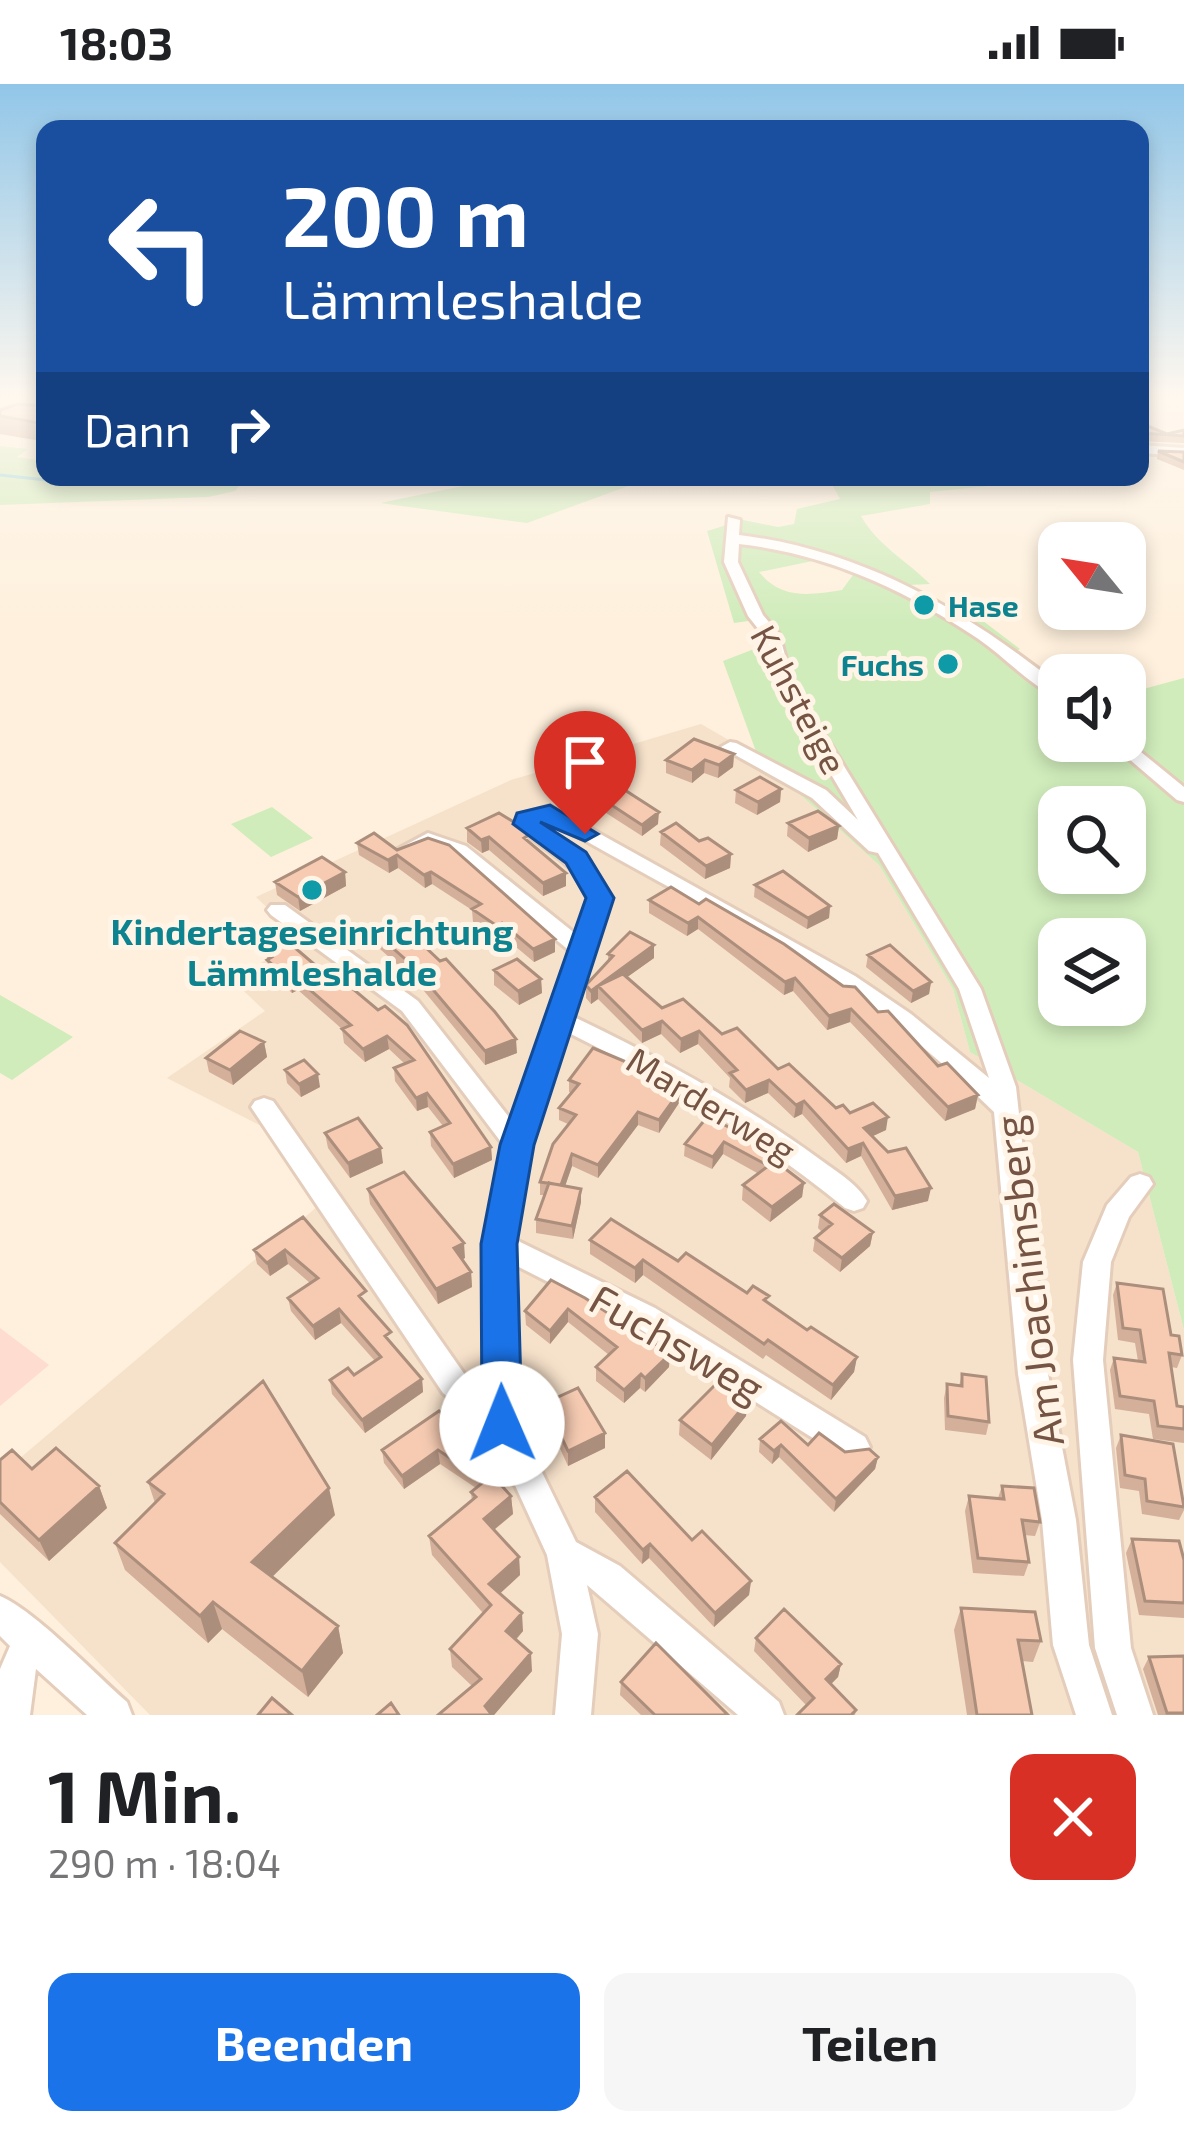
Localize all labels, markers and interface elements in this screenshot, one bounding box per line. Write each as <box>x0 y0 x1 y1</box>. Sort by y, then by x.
text: 18:03 <box>60 15 173 69</box>
text: 200 m <box>282 163 529 264</box>
icon: left <box>84 168 240 324</box>
text: Lämmleshalde <box>282 265 643 330</box>
icon: right <box>215 396 281 462</box>
text: Dann <box>84 402 191 456</box>
north arrow <box>1038 522 1146 630</box>
map controls <box>1038 522 1146 1026</box>
place label: Hase <box>948 587 1019 623</box>
marker: Hase <box>911 592 937 618</box>
street label: Kuhsteige <box>743 617 857 781</box>
place label: Fuchs <box>841 646 924 682</box>
marker: Fuchs <box>935 651 961 677</box>
button: sound <box>1038 654 1146 762</box>
pin <box>534 711 636 834</box>
icon: arrive <box>552 729 618 795</box>
button: search <box>1038 786 1146 894</box>
marker: Kindertageseinrichtung Lämmleshalde <box>299 877 325 903</box>
place label: Kindertageseinrichtung Lämmleshalde <box>111 909 513 993</box>
button: layers <box>1038 918 1146 1026</box>
street label: Marderweg <box>620 1037 804 1171</box>
street label: Am Joachimsberg <box>982 1113 1072 1449</box>
street label: Fuchsweg <box>582 1272 774 1412</box>
position arrow <box>439 1361 565 1487</box>
text: 1 Min. <box>48 1751 241 1837</box>
button: close <box>1010 1754 1136 1880</box>
text: 290 m · 18:04 <box>48 1839 281 1886</box>
button: Beenden <box>48 1973 580 2111</box>
button: Teilen <box>604 1973 1136 2111</box>

